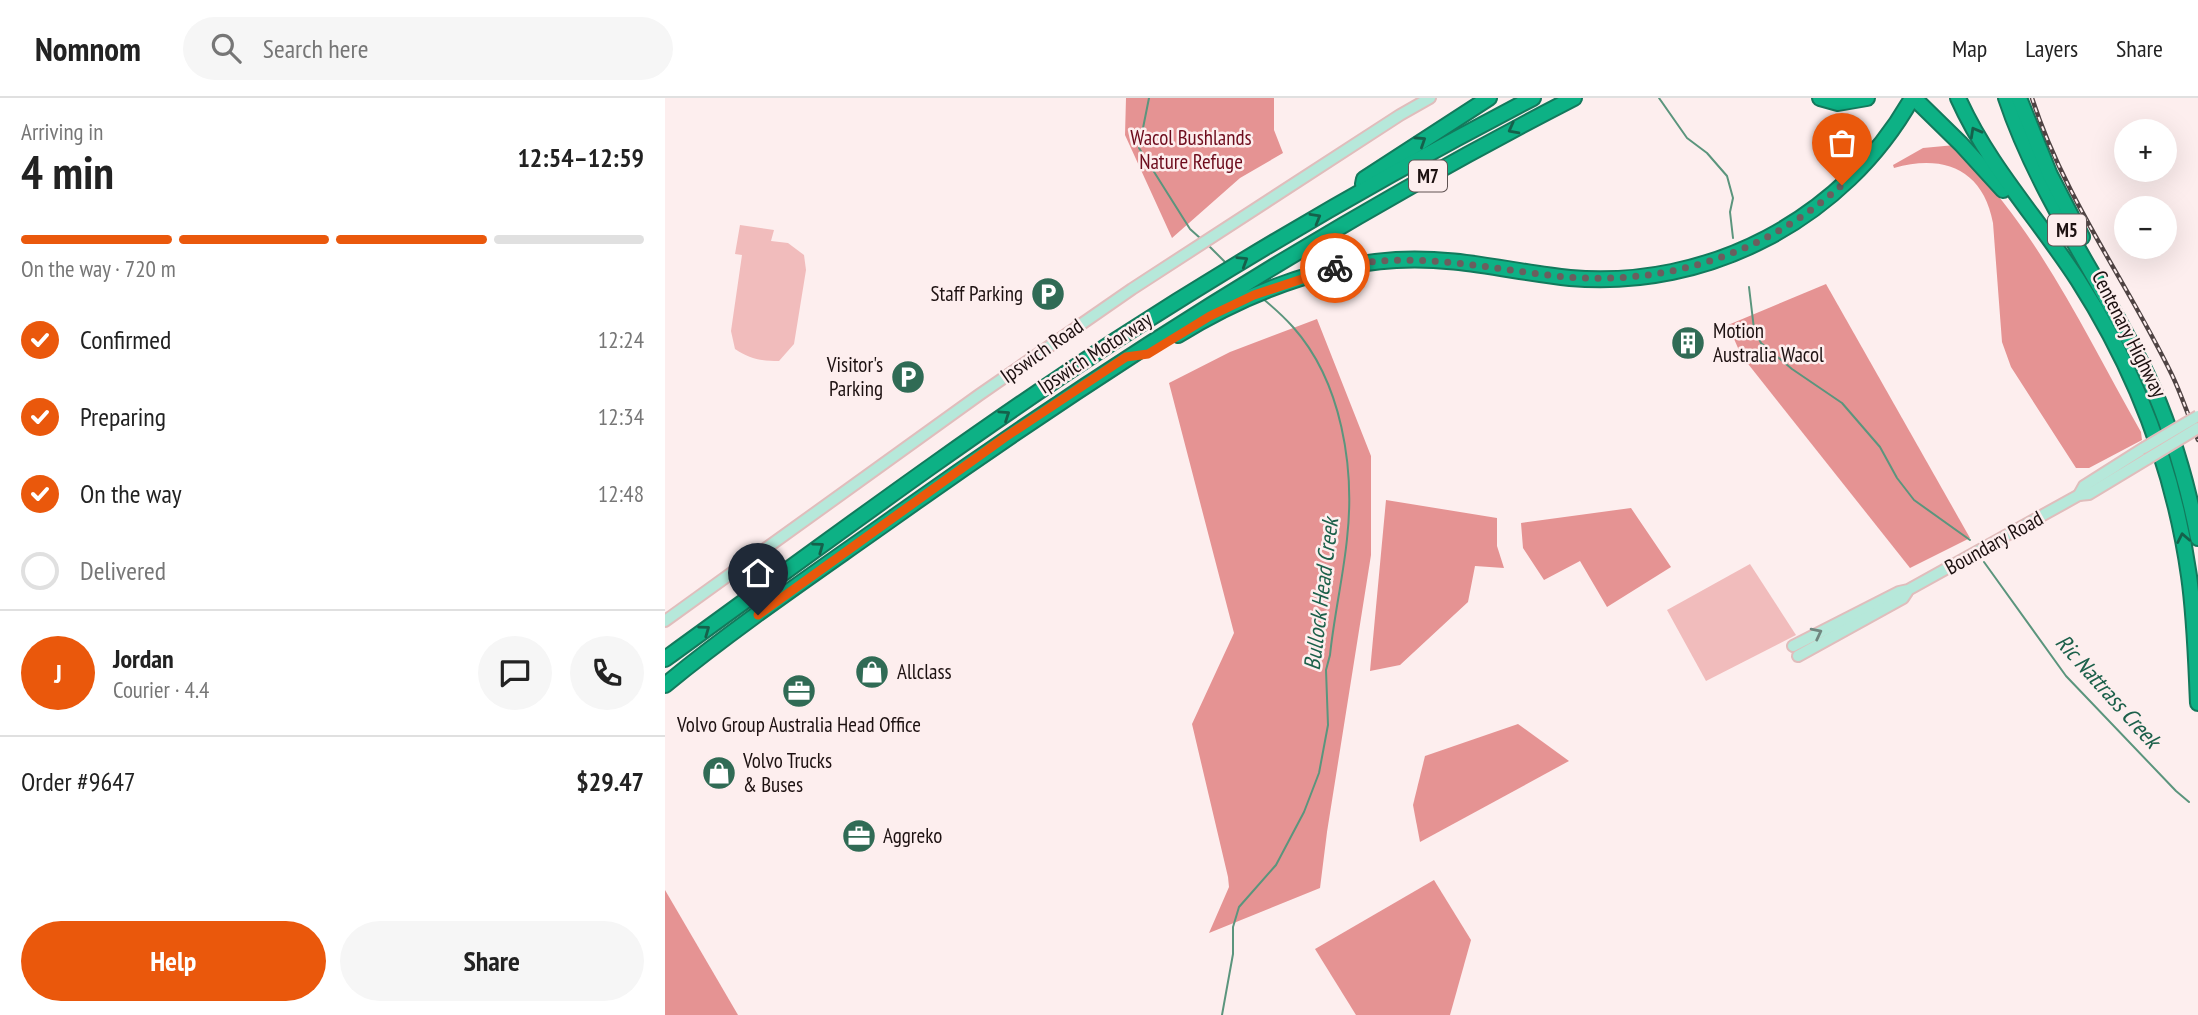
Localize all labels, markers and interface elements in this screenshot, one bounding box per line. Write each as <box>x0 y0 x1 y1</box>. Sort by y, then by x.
search box <box>183 17 673 80</box>
text: Nomnom <box>35 27 141 70</box>
icon: search <box>207 29 245 67</box>
text: Search here <box>263 32 368 65</box>
text: Map <box>1952 33 1987 64</box>
text: Layers <box>2025 33 2078 64</box>
text: Share <box>2116 33 2163 64</box>
pin <box>1812 113 1872 185</box>
text: Arriving in <box>21 117 103 146</box>
map controls <box>2114 119 2177 259</box>
button: + <box>2114 119 2177 182</box>
one-way arrow <box>1508 121 1520 135</box>
park label: Wacol Bushlands Nature Refuge <box>1130 124 1252 175</box>
icon: bag <box>1823 124 1861 162</box>
one-way arrow <box>1970 127 1983 140</box>
one-way arrow <box>1414 137 1427 150</box>
text: 12:54–12:59 <box>517 141 644 174</box>
text: 4 min <box>21 142 114 202</box>
road number: M7 <box>1409 160 1447 192</box>
button: − <box>2114 196 2177 259</box>
one-way arrow <box>1308 213 1321 226</box>
road number: M5 <box>2048 214 2086 246</box>
courier <box>1300 233 1370 303</box>
icon: bike <box>1316 249 1354 287</box>
text: On the way · 720 m <box>21 254 176 283</box>
one-way arrow <box>1236 257 1249 270</box>
street label: Centenary Highway <box>2086 266 2173 402</box>
parking icon: Staff Parking <box>1029 275 1067 313</box>
place label: Staff Parking <box>931 280 1023 307</box>
street label: Ipswich Motorway <box>1033 306 1157 400</box>
street label: Ipswich Road <box>995 312 1088 389</box>
place label: Motion Australia Wacol <box>1713 317 1824 368</box>
icon: check <box>21 321 59 359</box>
text: Confirmed <box>80 323 171 356</box>
building icon: Motion Australia Wacol <box>1669 324 1707 362</box>
text: 12:24 <box>598 325 644 354</box>
place label: Visitor's Parking <box>826 351 883 402</box>
parking icon: Visitor's Parking <box>889 358 927 396</box>
icon: check <box>21 398 59 436</box>
text: Preparing <box>80 400 166 433</box>
text: 12:34 <box>598 402 644 431</box>
one-way arrow <box>997 411 1010 424</box>
icon: check <box>21 475 59 513</box>
text: On the way <box>80 477 182 510</box>
text: 12:48 <box>598 479 644 508</box>
street label: Boundary Road <box>1940 505 2048 581</box>
water label: Bullock Head Creek <box>1297 513 1345 672</box>
one-way arrow <box>2176 532 2191 544</box>
pin <box>728 543 788 615</box>
one-way arrow <box>811 543 824 556</box>
text: Delivered <box>80 554 166 587</box>
icon: home <box>739 554 777 592</box>
one-way arrow <box>697 626 709 639</box>
one-way arrow <box>1810 627 1822 641</box>
water label: Ric Nattrass Creek <box>2050 628 2169 756</box>
button: chat <box>478 636 552 710</box>
button: phone <box>570 636 644 710</box>
text: Jordan <box>113 642 174 675</box>
shop icon: Allclass <box>853 653 891 691</box>
text: J <box>54 657 62 690</box>
place label: Allclass <box>897 658 952 685</box>
office icon: Volvo Group Australia Head Office <box>780 672 818 710</box>
text: Courier · 4.4 <box>113 675 209 704</box>
place label: Volvo Group Australia Head Office <box>676 711 921 738</box>
place label: Volvo Trucks & Buses <box>742 747 832 798</box>
shop icon: Volvo Trucks & Buses <box>700 754 738 792</box>
text: Order #9647 <box>21 765 136 798</box>
text: $29.47 <box>576 765 644 798</box>
office icon: Aggreko <box>840 817 878 855</box>
place label: Aggreko <box>883 822 942 849</box>
button: Help <box>21 921 326 1001</box>
button: Share <box>340 921 644 1001</box>

